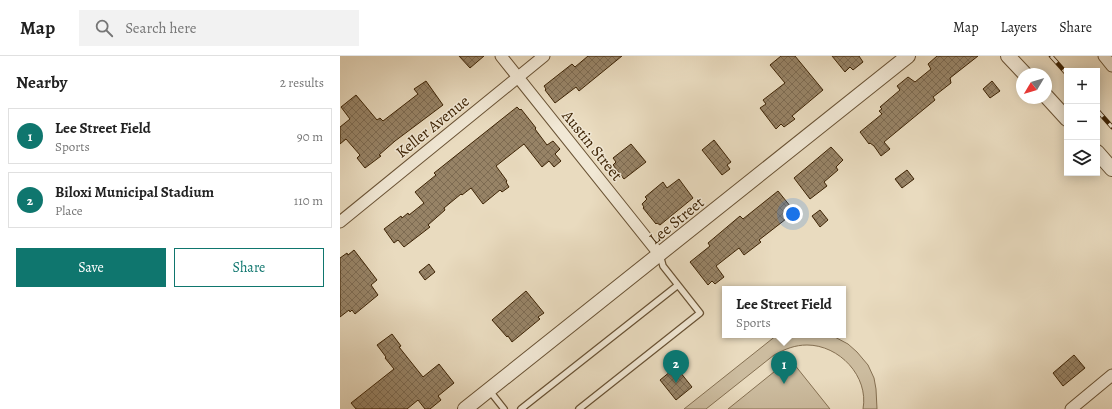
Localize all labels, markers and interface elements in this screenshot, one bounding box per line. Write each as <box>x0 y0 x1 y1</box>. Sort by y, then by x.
search box <box>79 10 359 46</box>
text: Map <box>20 15 55 41</box>
icon: search <box>93 17 115 39</box>
text: Search here <box>125 18 197 38</box>
text: Map <box>953 18 979 37</box>
text: Layers <box>1001 18 1037 37</box>
text: Share <box>1059 18 1092 37</box>
north arrow <box>1016 68 1052 104</box>
map controls <box>1064 68 1100 176</box>
button: + <box>1064 68 1100 104</box>
text: Nearby <box>16 71 67 94</box>
text: 2 results <box>280 74 324 91</box>
street label: Keller Avenue <box>391 90 474 163</box>
button: − <box>1064 104 1100 140</box>
street label: Austin Street <box>556 105 628 186</box>
text: Lee Street Field <box>55 118 151 138</box>
text: 1 <box>28 128 32 145</box>
text: 90 m <box>297 128 323 145</box>
text: Sports <box>55 138 90 155</box>
button: layers <box>1064 140 1100 176</box>
text: Biloxi Municipal Stadium <box>55 182 214 202</box>
text: 2 <box>27 192 33 209</box>
text: 110 m <box>294 192 323 209</box>
street label: Lee Street <box>644 192 709 250</box>
text: Place <box>55 202 83 219</box>
your location <box>783 204 803 224</box>
button: Save <box>16 248 166 287</box>
button: Share <box>174 248 324 287</box>
popup <box>722 286 846 338</box>
text: Lee Street Field <box>736 294 832 314</box>
text: Sports <box>736 314 771 331</box>
pin: 2 <box>663 350 689 383</box>
pin: 1 <box>771 351 797 384</box>

